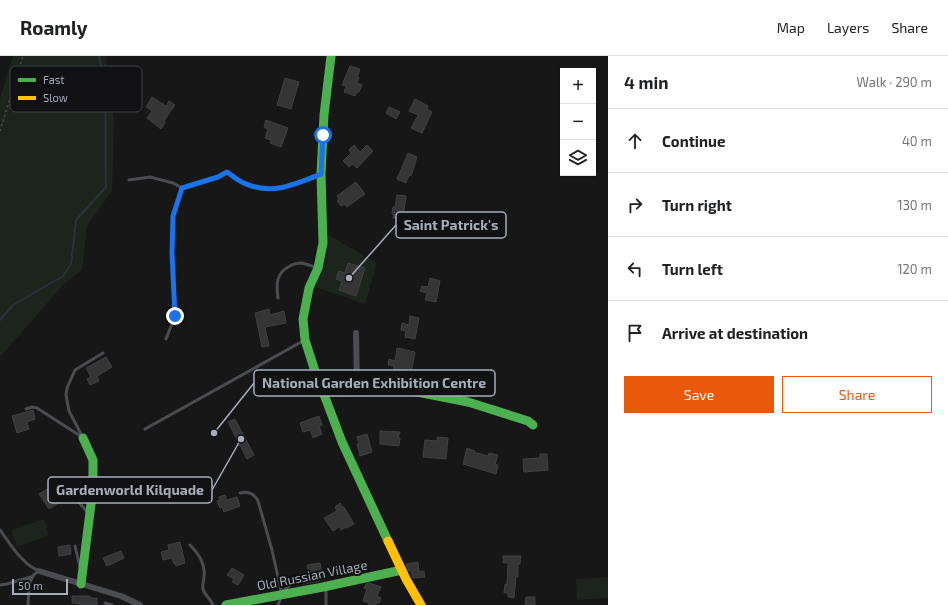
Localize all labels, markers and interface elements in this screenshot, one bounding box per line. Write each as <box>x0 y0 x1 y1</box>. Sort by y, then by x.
text: Roamly <box>20 16 87 39</box>
text: Map <box>777 19 805 36</box>
text: Layers <box>827 19 869 36</box>
text: Share <box>891 19 928 36</box>
legend <box>10 66 142 112</box>
map controls <box>560 68 596 176</box>
button: + <box>560 68 596 104</box>
text: 4 min <box>624 72 668 92</box>
text: Fast <box>43 73 65 86</box>
text: Walk · 290 m <box>857 74 932 90</box>
text: Slow <box>43 91 68 104</box>
button: − <box>560 104 596 140</box>
route start <box>314 126 332 144</box>
icon: ahead <box>624 130 646 152</box>
text: Continue <box>662 132 725 150</box>
text: 40 m <box>902 133 932 149</box>
button: layers <box>560 140 596 176</box>
icon: right <box>624 194 646 216</box>
text: Turn right <box>662 196 732 214</box>
text: 130 m <box>897 197 932 213</box>
callout: Saint Patrick's <box>396 212 506 238</box>
text: Saint Patrick's <box>404 216 498 233</box>
icon: left <box>624 258 646 280</box>
text: Turn left <box>662 260 723 278</box>
text: 120 m <box>897 261 932 277</box>
route end <box>166 307 184 325</box>
icon: arrive <box>624 322 646 344</box>
text: Arrive at destination <box>662 324 808 342</box>
callout: National Garden Exhibition Centre <box>254 370 495 396</box>
text: National Garden Exhibition Centre <box>262 374 486 391</box>
button: Save <box>624 376 774 413</box>
button: Share <box>782 376 932 413</box>
callout: Gardenworld Kilquade <box>48 477 212 503</box>
text: Gardenworld Kilquade <box>56 481 204 498</box>
street label: Old Russian Village <box>255 556 369 594</box>
scale bar <box>12 577 68 596</box>
text: 50 m <box>18 579 43 592</box>

